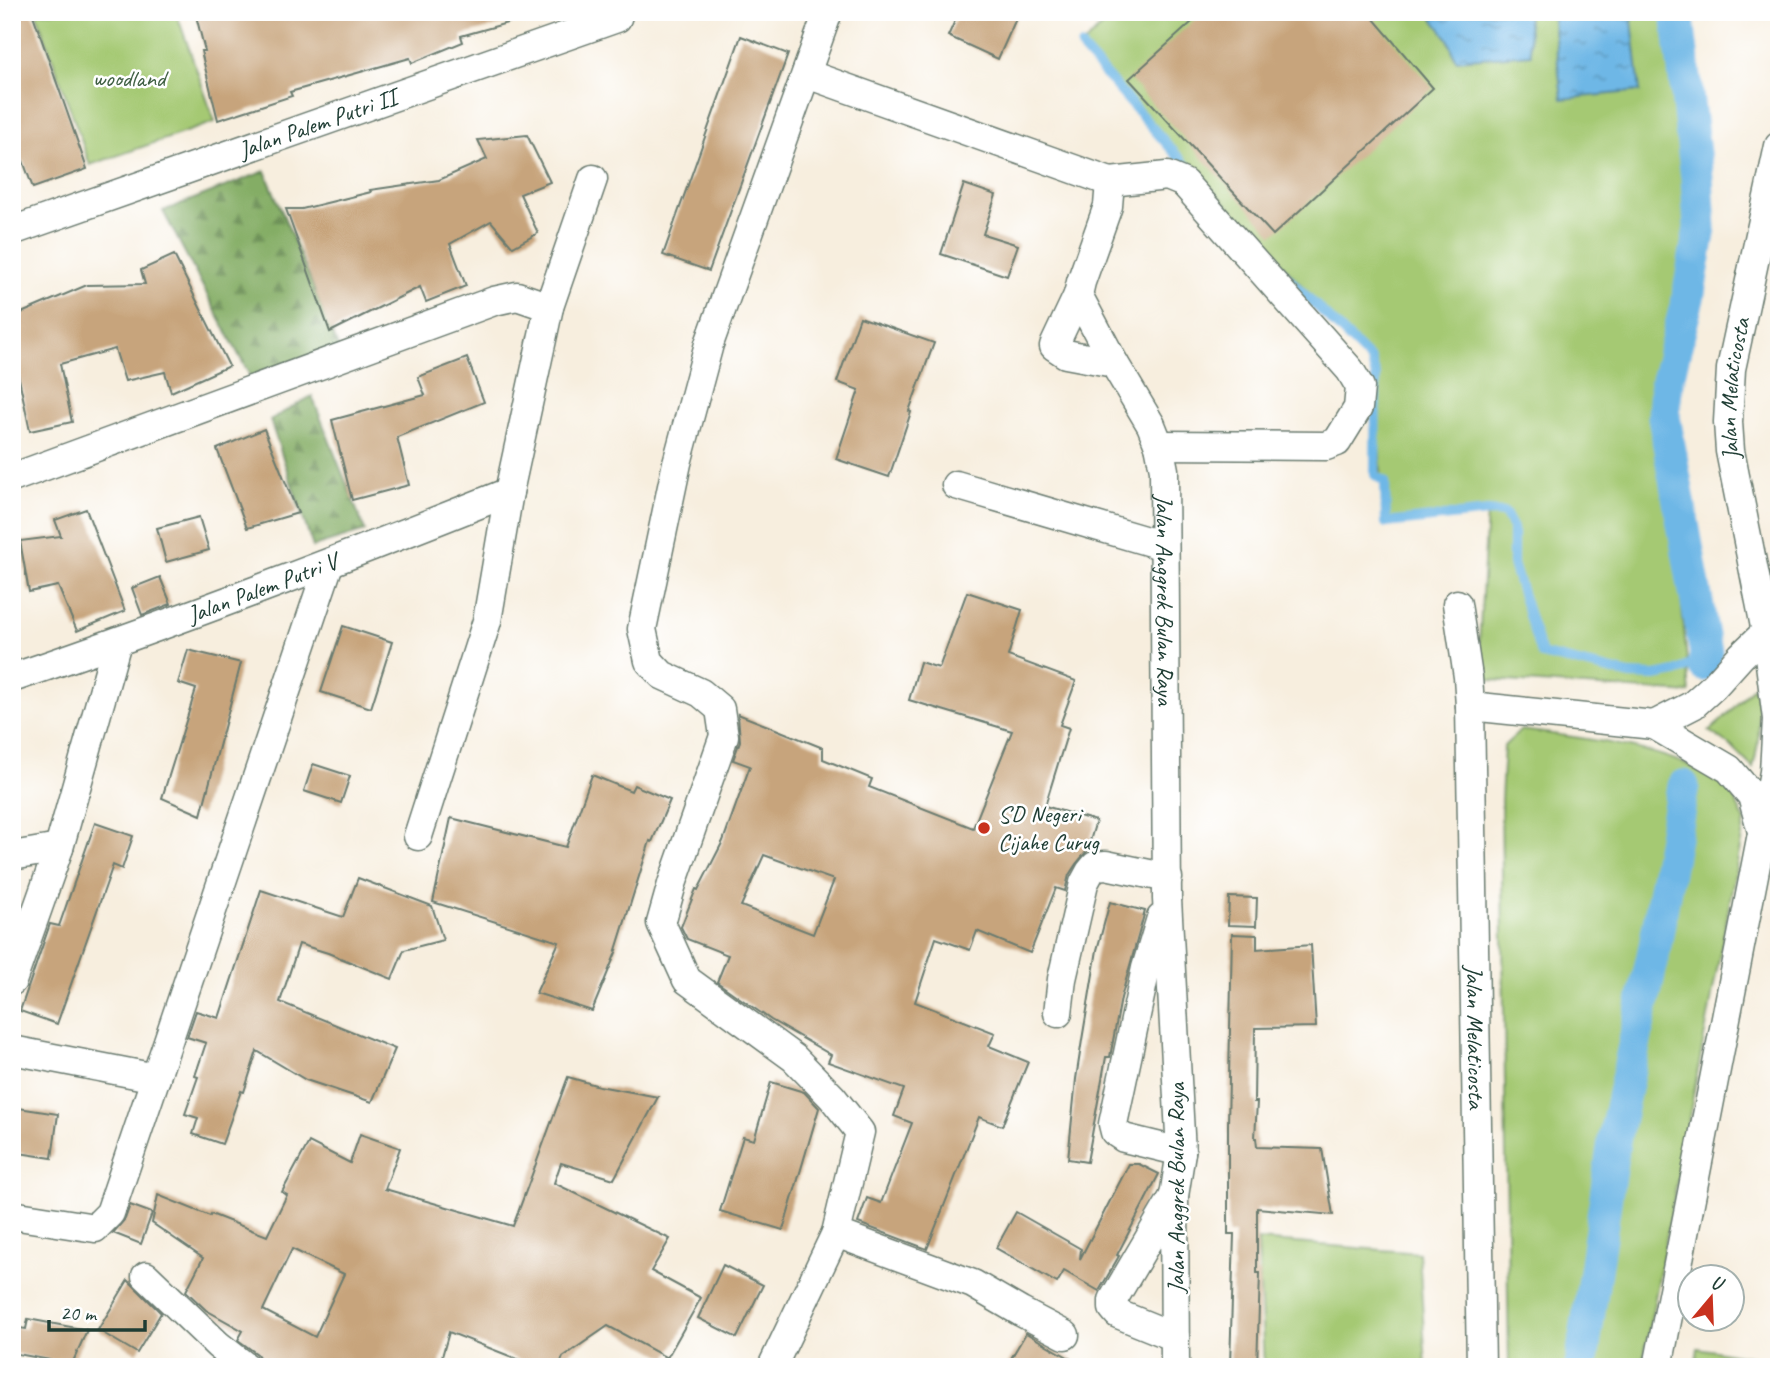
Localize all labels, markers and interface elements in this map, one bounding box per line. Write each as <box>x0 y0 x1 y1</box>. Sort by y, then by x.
park label: woodland <box>93 63 169 93</box>
street label: Jalan Palem Putri II <box>234 80 406 165</box>
street label: Jalan Melaticosta <box>1713 313 1757 464</box>
street label: Jalan Anggrek Bulan Raya <box>1149 494 1181 707</box>
street label: Jalan Palem Putri V <box>182 545 345 630</box>
place label: SD Negeri Cijahe Curug <box>998 799 1100 857</box>
marker: SD Negeri Cijahe Curug <box>976 820 992 836</box>
street label: Jalan Melaticosta <box>1459 964 1492 1111</box>
street label: Jalan Anggrek Bulan Raya <box>1161 1081 1191 1294</box>
north arrow <box>1676 1264 1746 1334</box>
text: U <box>1708 1270 1728 1297</box>
scale bar <box>49 1288 145 1332</box>
text: 20 m <box>60 1300 98 1326</box>

